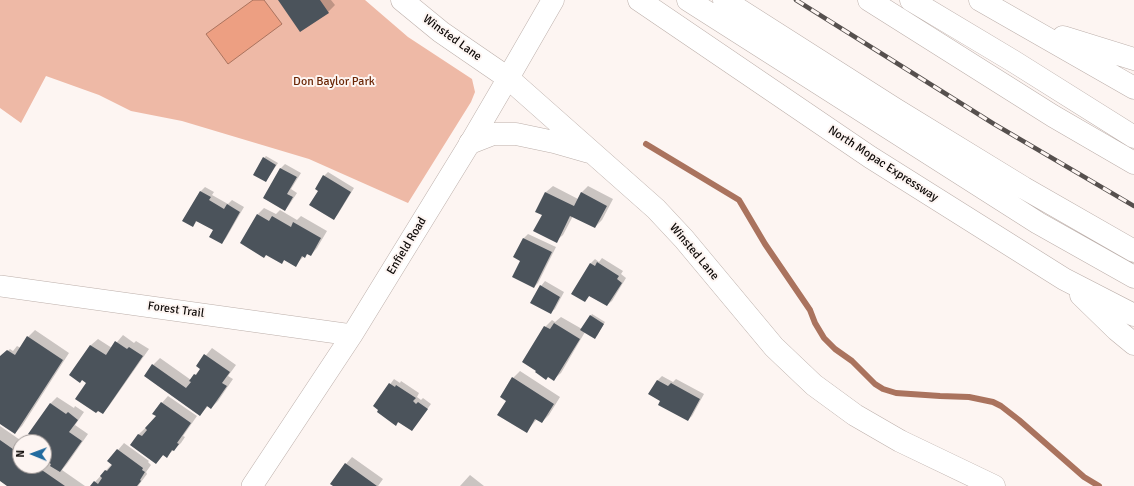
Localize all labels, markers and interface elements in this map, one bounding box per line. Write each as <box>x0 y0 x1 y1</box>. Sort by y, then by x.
street label: Winsted Lane <box>420 12 484 64</box>
park label: Don Baylor Park <box>293 75 375 89</box>
street label: North Mopac Expressway <box>825 123 941 205</box>
street label: Enfield Road <box>384 215 430 277</box>
street label: Winsted Lane <box>666 221 722 283</box>
street label: Forest Trail <box>147 299 205 321</box>
north arrow <box>12 434 52 474</box>
text: N <box>14 450 27 458</box>

